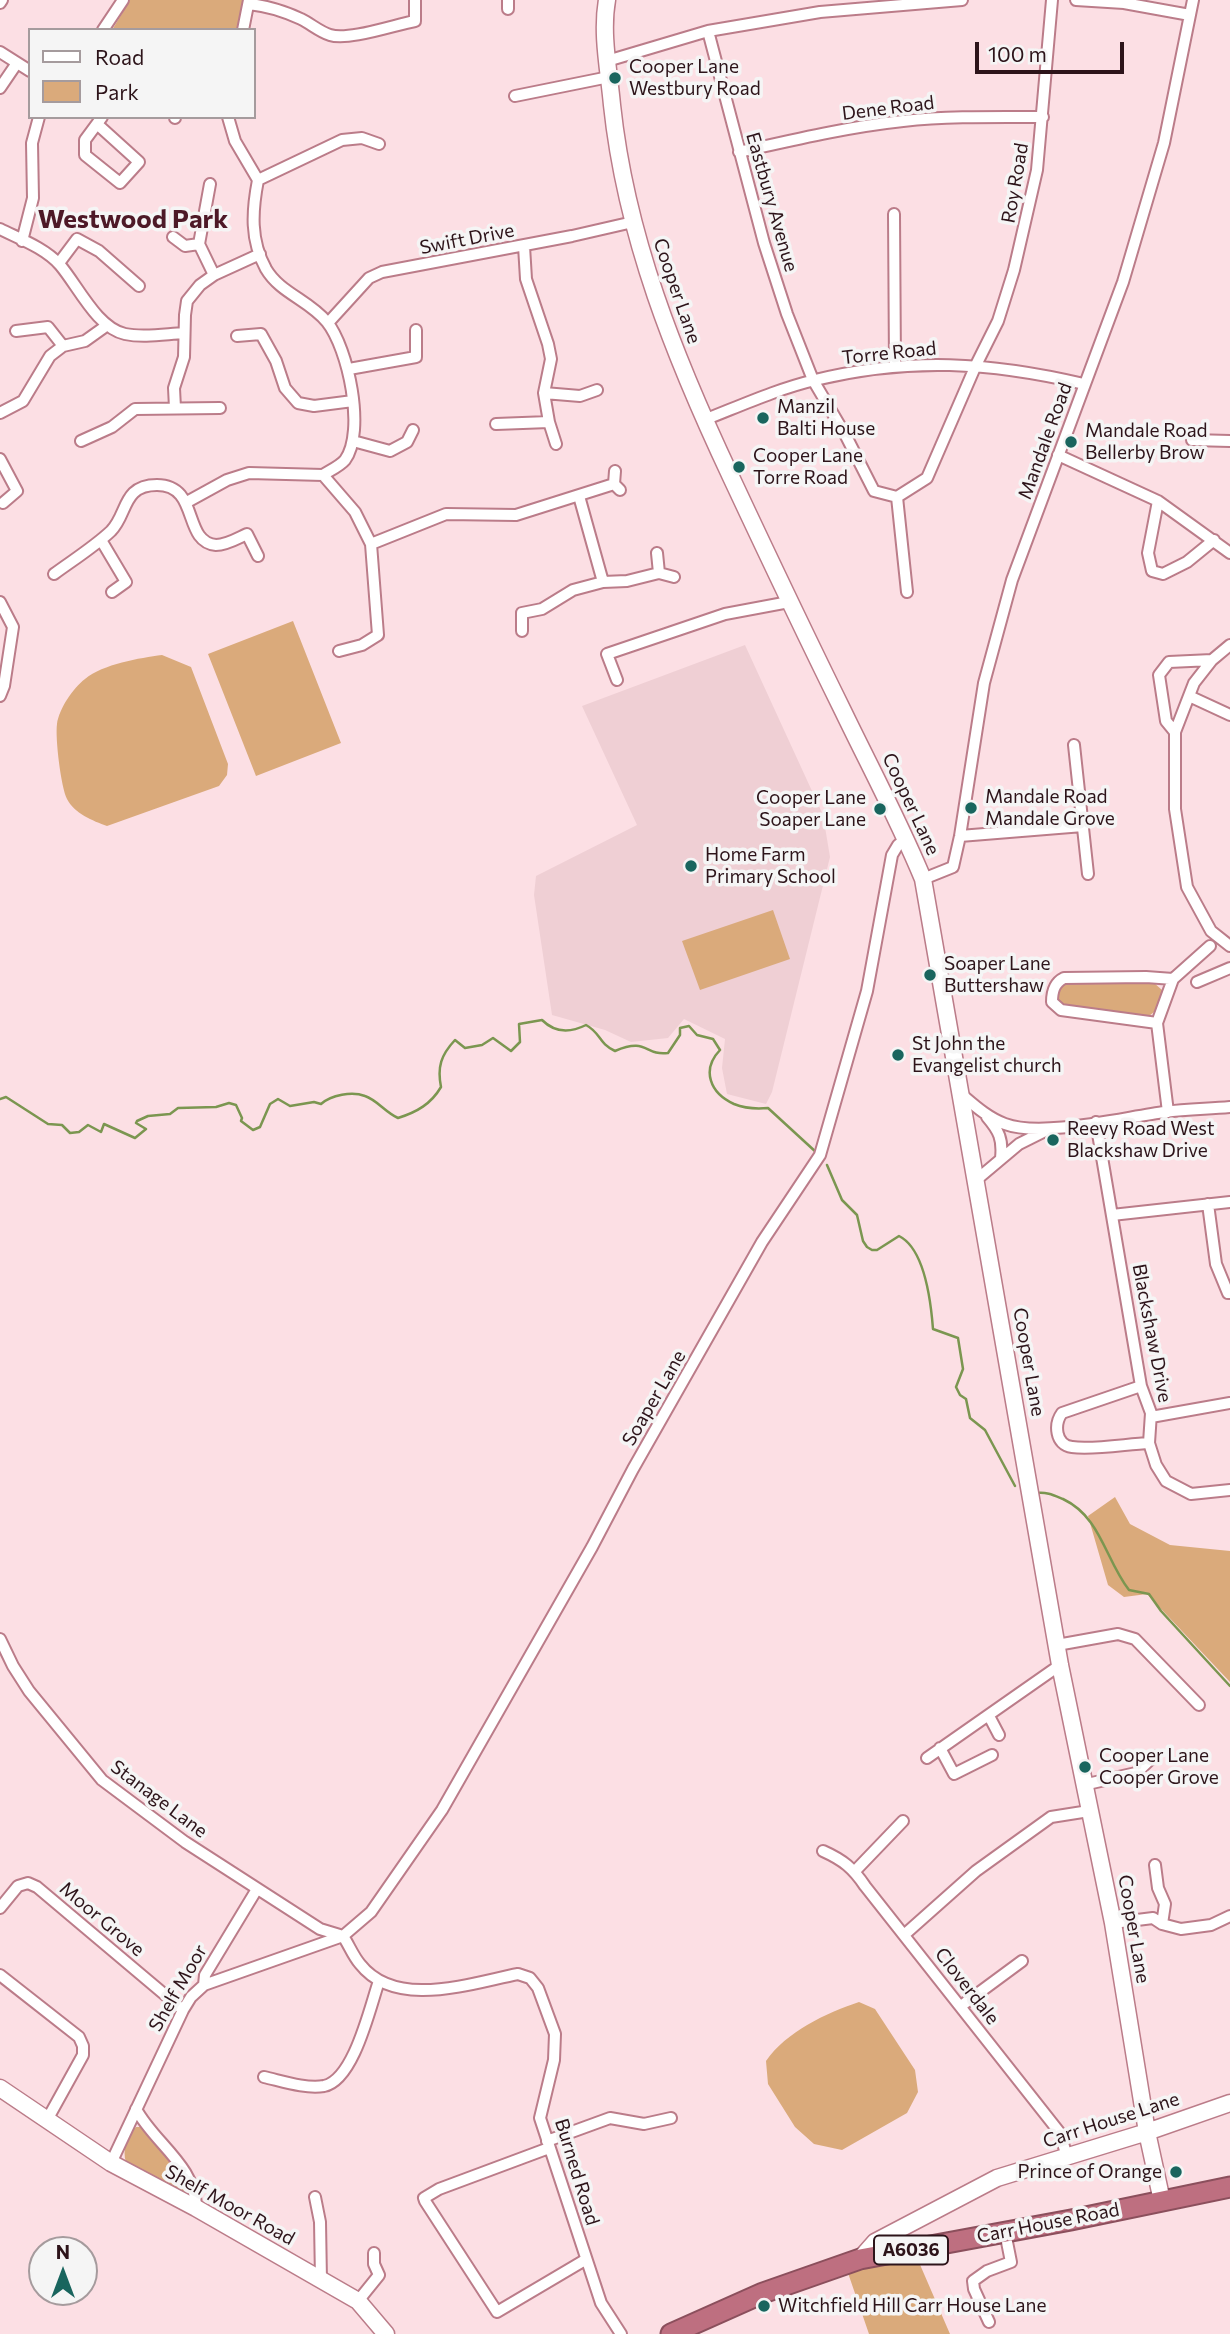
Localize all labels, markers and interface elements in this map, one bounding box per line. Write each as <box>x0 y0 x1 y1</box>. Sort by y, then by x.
legend <box>28 28 256 119</box>
scale bar <box>978 28 1127 72</box>
text: 100 m <box>988 41 1047 66</box>
text: Road <box>95 44 144 69</box>
place label: Cooper Lane Westbury Road <box>629 56 761 100</box>
marker: Cooper Lane Westbury Road <box>607 70 623 86</box>
text: Park <box>95 79 139 104</box>
street label: Dene Road <box>840 91 936 125</box>
street label: Eastbury Avenue <box>741 130 803 274</box>
street label: Roy Road <box>997 141 1033 225</box>
district label: Westwood Park <box>38 203 228 235</box>
street label: Swift Drive <box>418 219 516 259</box>
street label: Cooper Lane <box>648 235 706 347</box>
street label: Torre Road <box>841 337 937 369</box>
street label: Mandale Road <box>1013 380 1077 502</box>
place label: Manzil Balti House <box>777 396 875 440</box>
marker: Manzil Balti House <box>755 410 771 426</box>
place label: Mandale Road Bellerby Brow <box>1085 420 1208 464</box>
marker: Mandale Road Bellerby Brow <box>1063 434 1079 450</box>
place label: Cooper Lane Torre Road <box>753 445 863 489</box>
marker: Cooper Lane Torre Road <box>731 459 747 475</box>
street label: Cooper Lane <box>877 749 945 859</box>
place label: Mandale Road Mandale Grove <box>985 786 1115 830</box>
place label: Cooper Lane Soaper Lane <box>756 787 866 831</box>
marker: Mandale Road Mandale Grove <box>963 800 979 816</box>
marker: Cooper Lane Soaper Lane <box>872 801 888 817</box>
place label: Home Farm Primary School <box>705 844 836 888</box>
marker: Home Farm Primary School <box>683 858 699 874</box>
place label: Soaper Lane Buttershaw <box>944 953 1051 997</box>
marker: Soaper Lane Buttershaw <box>922 967 938 983</box>
place label: St John the Evangelist church <box>912 1033 1062 1077</box>
marker: St John the Evangelist church <box>890 1047 906 1063</box>
place label: Reevy Road West Blackshaw Drive <box>1067 1118 1215 1162</box>
marker: Reevy Road West Blackshaw Drive <box>1045 1132 1061 1148</box>
street label: Blackshaw Drive <box>1127 1262 1177 1404</box>
street label: Cooper Lane <box>1008 1306 1050 1418</box>
street label: Soaper Lane <box>617 1346 691 1450</box>
place label: Cooper Lane Cooper Grove <box>1099 1745 1219 1789</box>
street label: Stanage Lane <box>106 1755 212 1843</box>
marker: Cooper Lane Cooper Grove <box>1077 1759 1093 1775</box>
street label: Cooper Lane <box>1113 1873 1155 1985</box>
street label: Moor Grove <box>55 1877 149 1961</box>
street label: Shelf Moor <box>144 1941 212 2035</box>
street label: Cloverdale <box>930 1943 1004 2029</box>
street label: Carr House Lane <box>1040 2087 1182 2153</box>
street label: Burned Road <box>550 2116 604 2228</box>
street label: Shelf Moor Road <box>161 2160 299 2250</box>
place label: Prince of Orange <box>1017 2161 1162 2183</box>
marker: Prince of Orange <box>1168 2164 1184 2180</box>
street label: Carr House Road <box>975 2198 1121 2248</box>
north arrow <box>28 2236 98 2306</box>
road number: A6036 <box>874 2236 948 2264</box>
text: N <box>56 2240 70 2263</box>
place label: Witchfield Hill Carr House Lane <box>778 2295 1046 2317</box>
marker: Witchfield Hill Carr House Lane <box>756 2298 772 2314</box>

